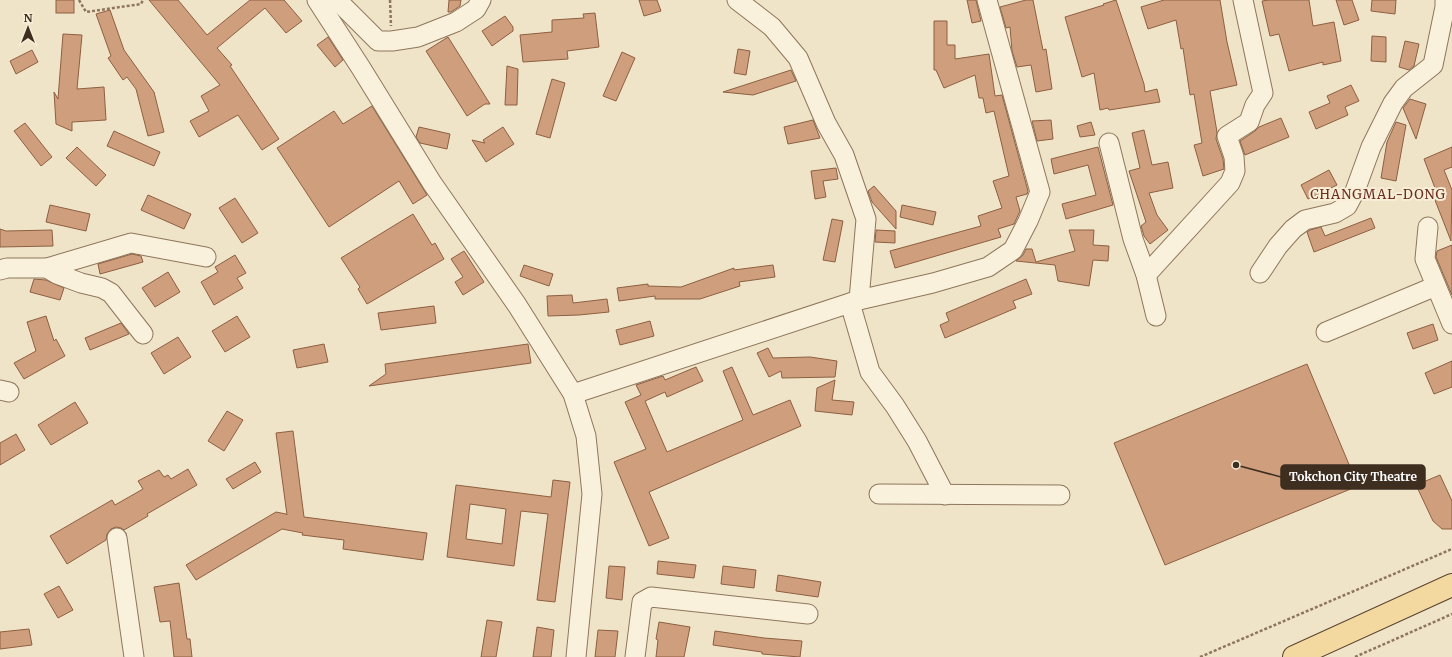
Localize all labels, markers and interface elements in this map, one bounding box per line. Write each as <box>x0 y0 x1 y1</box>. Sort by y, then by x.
north arrow <box>8 8 48 48</box>
text: N <box>24 11 33 25</box>
district label: CHANGMAL-DONG <box>1310 186 1446 203</box>
callout: Tokchon City Theatre <box>1281 465 1425 489</box>
text: Tokchon City Theatre <box>1289 469 1417 484</box>

